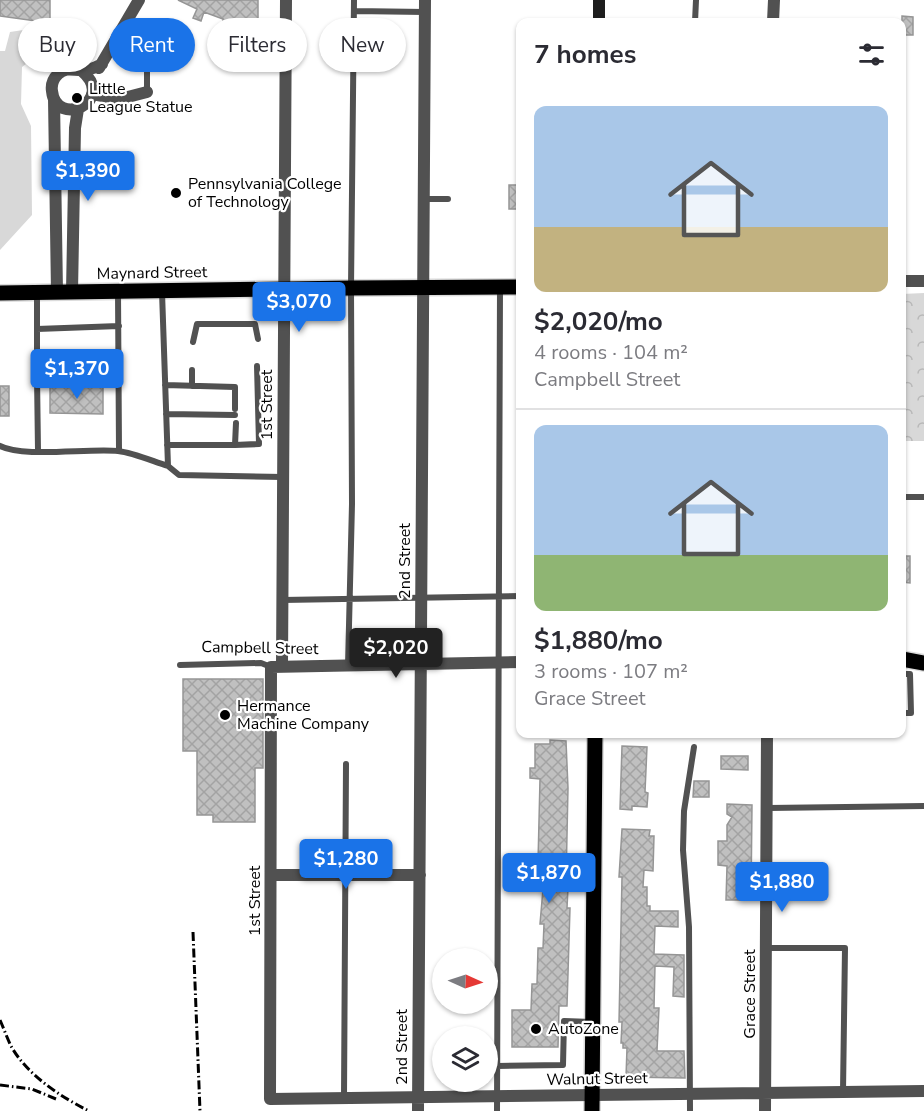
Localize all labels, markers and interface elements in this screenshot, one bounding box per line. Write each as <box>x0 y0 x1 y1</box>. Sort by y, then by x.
chip: Buy <box>18 18 97 72</box>
chip: Rent <box>109 18 195 72</box>
chip: Filters <box>207 18 307 72</box>
chip: New <box>319 18 406 72</box>
text: 7 homes <box>534 37 636 72</box>
icon: filters <box>855 38 888 71</box>
place label: Little League Statue <box>89 78 193 118</box>
marker: Little League Statue <box>70 91 84 105</box>
icon: home <box>657 145 765 253</box>
pin: $1,390 <box>39 151 137 202</box>
text: $1,390 <box>56 157 120 184</box>
place label: Pennsylvania College of Technology <box>188 173 342 213</box>
marker: Pennsylvania College of Technology <box>169 186 183 200</box>
street label: Maynard Street <box>97 261 208 285</box>
pin: $3,070 <box>250 282 348 333</box>
text: $3,070 <box>267 288 331 315</box>
text: $2,020/mo <box>534 304 663 339</box>
text: 4 rooms · 104 m² <box>534 339 688 366</box>
pin: $1,370 <box>28 349 126 400</box>
text: $1,370 <box>45 355 109 382</box>
text: Campbell Street <box>534 366 680 393</box>
street label: 1st Street <box>256 369 278 440</box>
icon: home <box>657 464 765 572</box>
street label: 2nd Street <box>394 523 416 599</box>
text: $1,880/mo <box>534 623 663 658</box>
pin: $2,020 <box>347 628 445 679</box>
text: $2,020 <box>364 634 428 661</box>
street label: Campbell Street <box>201 636 319 660</box>
text: 3 rooms · 107 m² <box>534 658 688 685</box>
text: Grace Street <box>534 685 646 712</box>
place label: Hermance Machine Company <box>237 695 370 735</box>
marker: Hermance Machine Company <box>218 708 232 722</box>
pin: $1,280 <box>297 839 395 890</box>
text: $1,280 <box>314 845 378 872</box>
pin: $1,870 <box>500 853 598 904</box>
text: $1,870 <box>517 859 581 886</box>
pin: $1,880 <box>733 862 831 913</box>
street label: 1st Street <box>244 865 266 936</box>
text: $1,880 <box>750 868 814 895</box>
north arrow <box>432 948 498 1014</box>
map controls <box>432 948 498 1092</box>
street label: Grace Street <box>739 949 761 1039</box>
street label: 2nd Street <box>391 1009 413 1085</box>
place label: AutoZone <box>548 1018 619 1040</box>
marker: AutoZone <box>529 1022 543 1036</box>
button: layers <box>432 1026 498 1092</box>
street label: Walnut Street <box>546 1067 648 1091</box>

